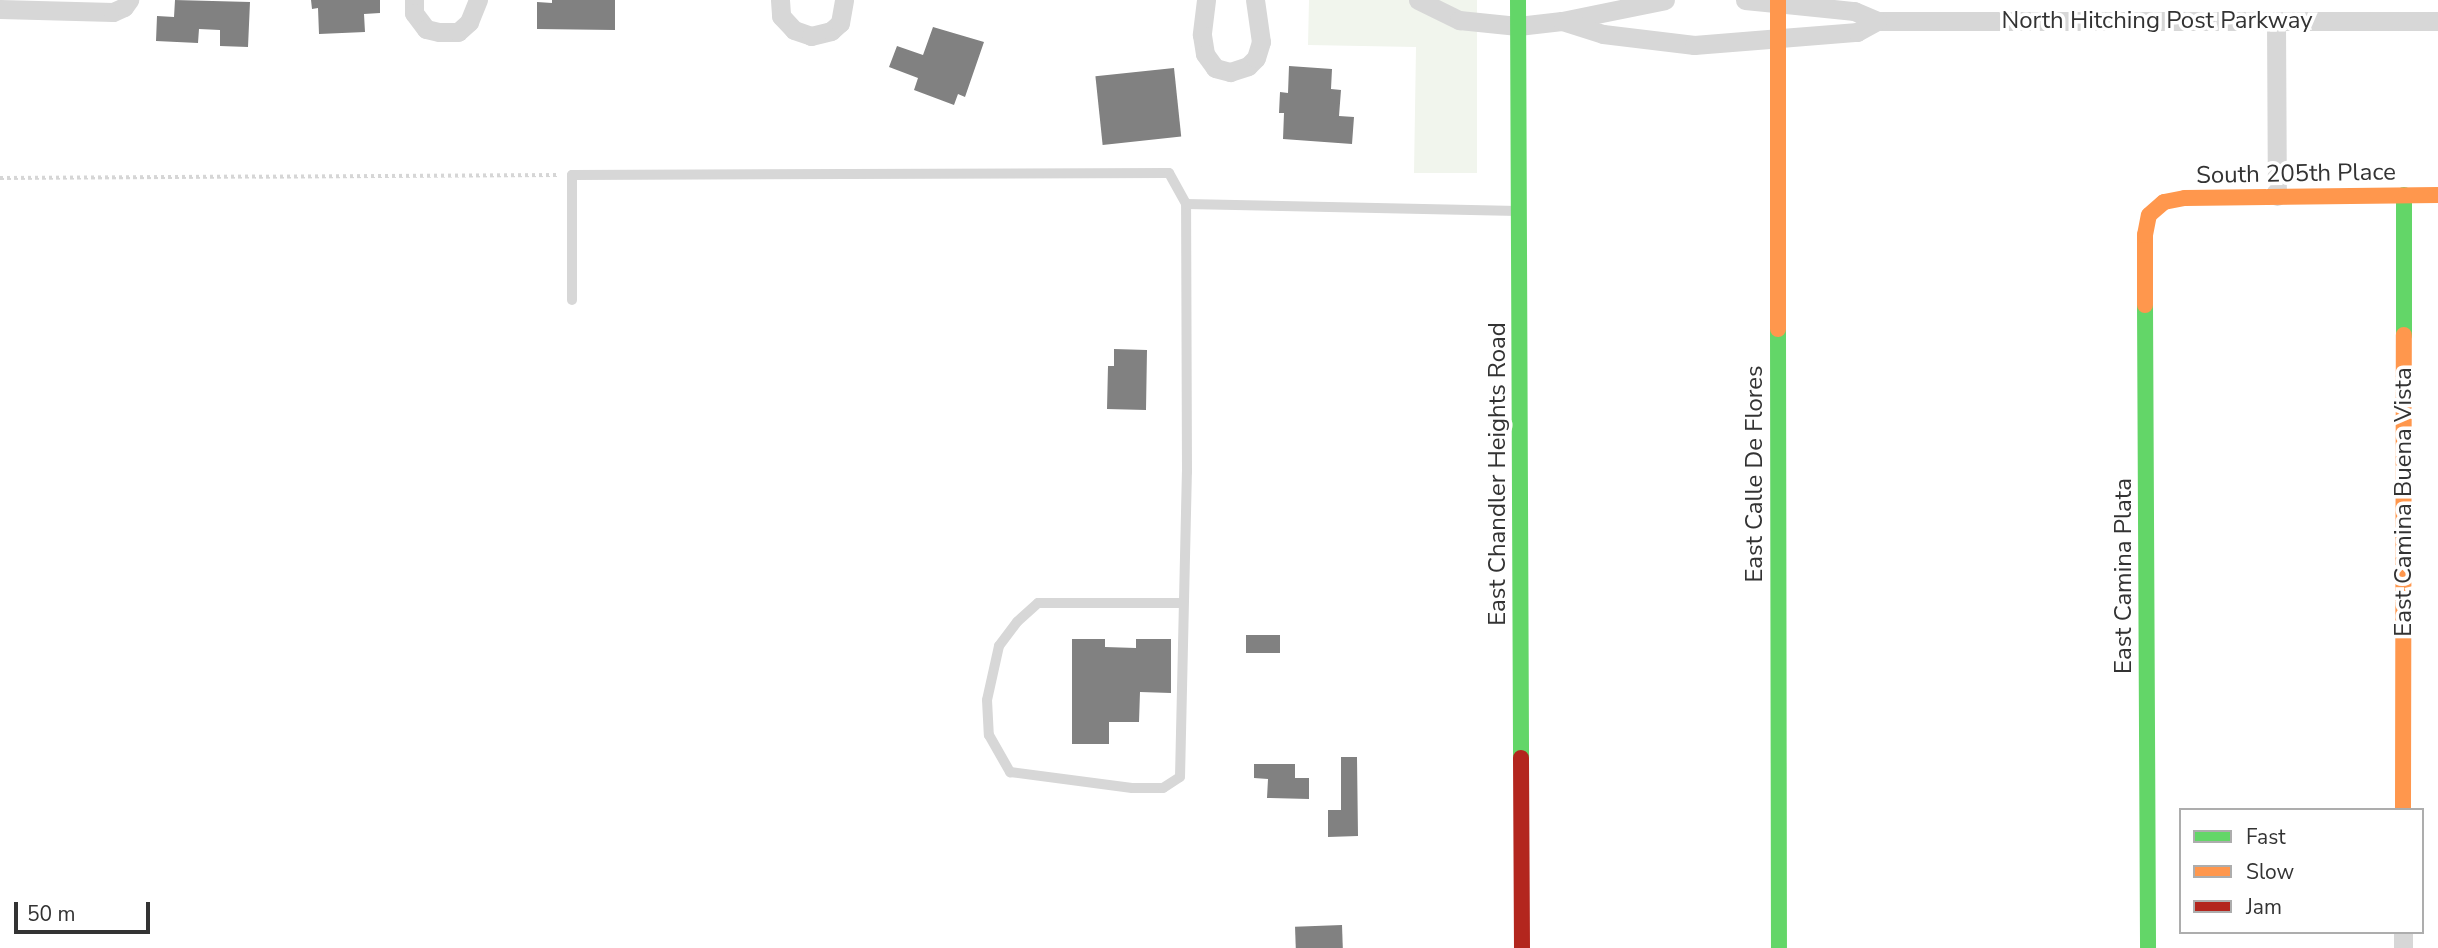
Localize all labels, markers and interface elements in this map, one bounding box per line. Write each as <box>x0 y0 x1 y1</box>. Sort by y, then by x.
street label: North Hitching Post Parkway <box>2001 7 2313 35</box>
street label: South 205th Place <box>2196 158 2396 190</box>
street label: East Chandler Heights Road <box>1484 322 1512 626</box>
street label: East Calle De Flores <box>1741 366 1769 582</box>
street label: East Camina Buena Vista <box>2390 367 2418 637</box>
street label: East Camina Plata <box>2110 478 2138 674</box>
legend <box>2179 808 2424 934</box>
text: Fast <box>2246 823 2286 851</box>
text: Slow <box>2246 858 2294 886</box>
scale bar <box>18 888 154 932</box>
text: Jam <box>2246 893 2282 921</box>
text: 50 m <box>27 900 76 928</box>

